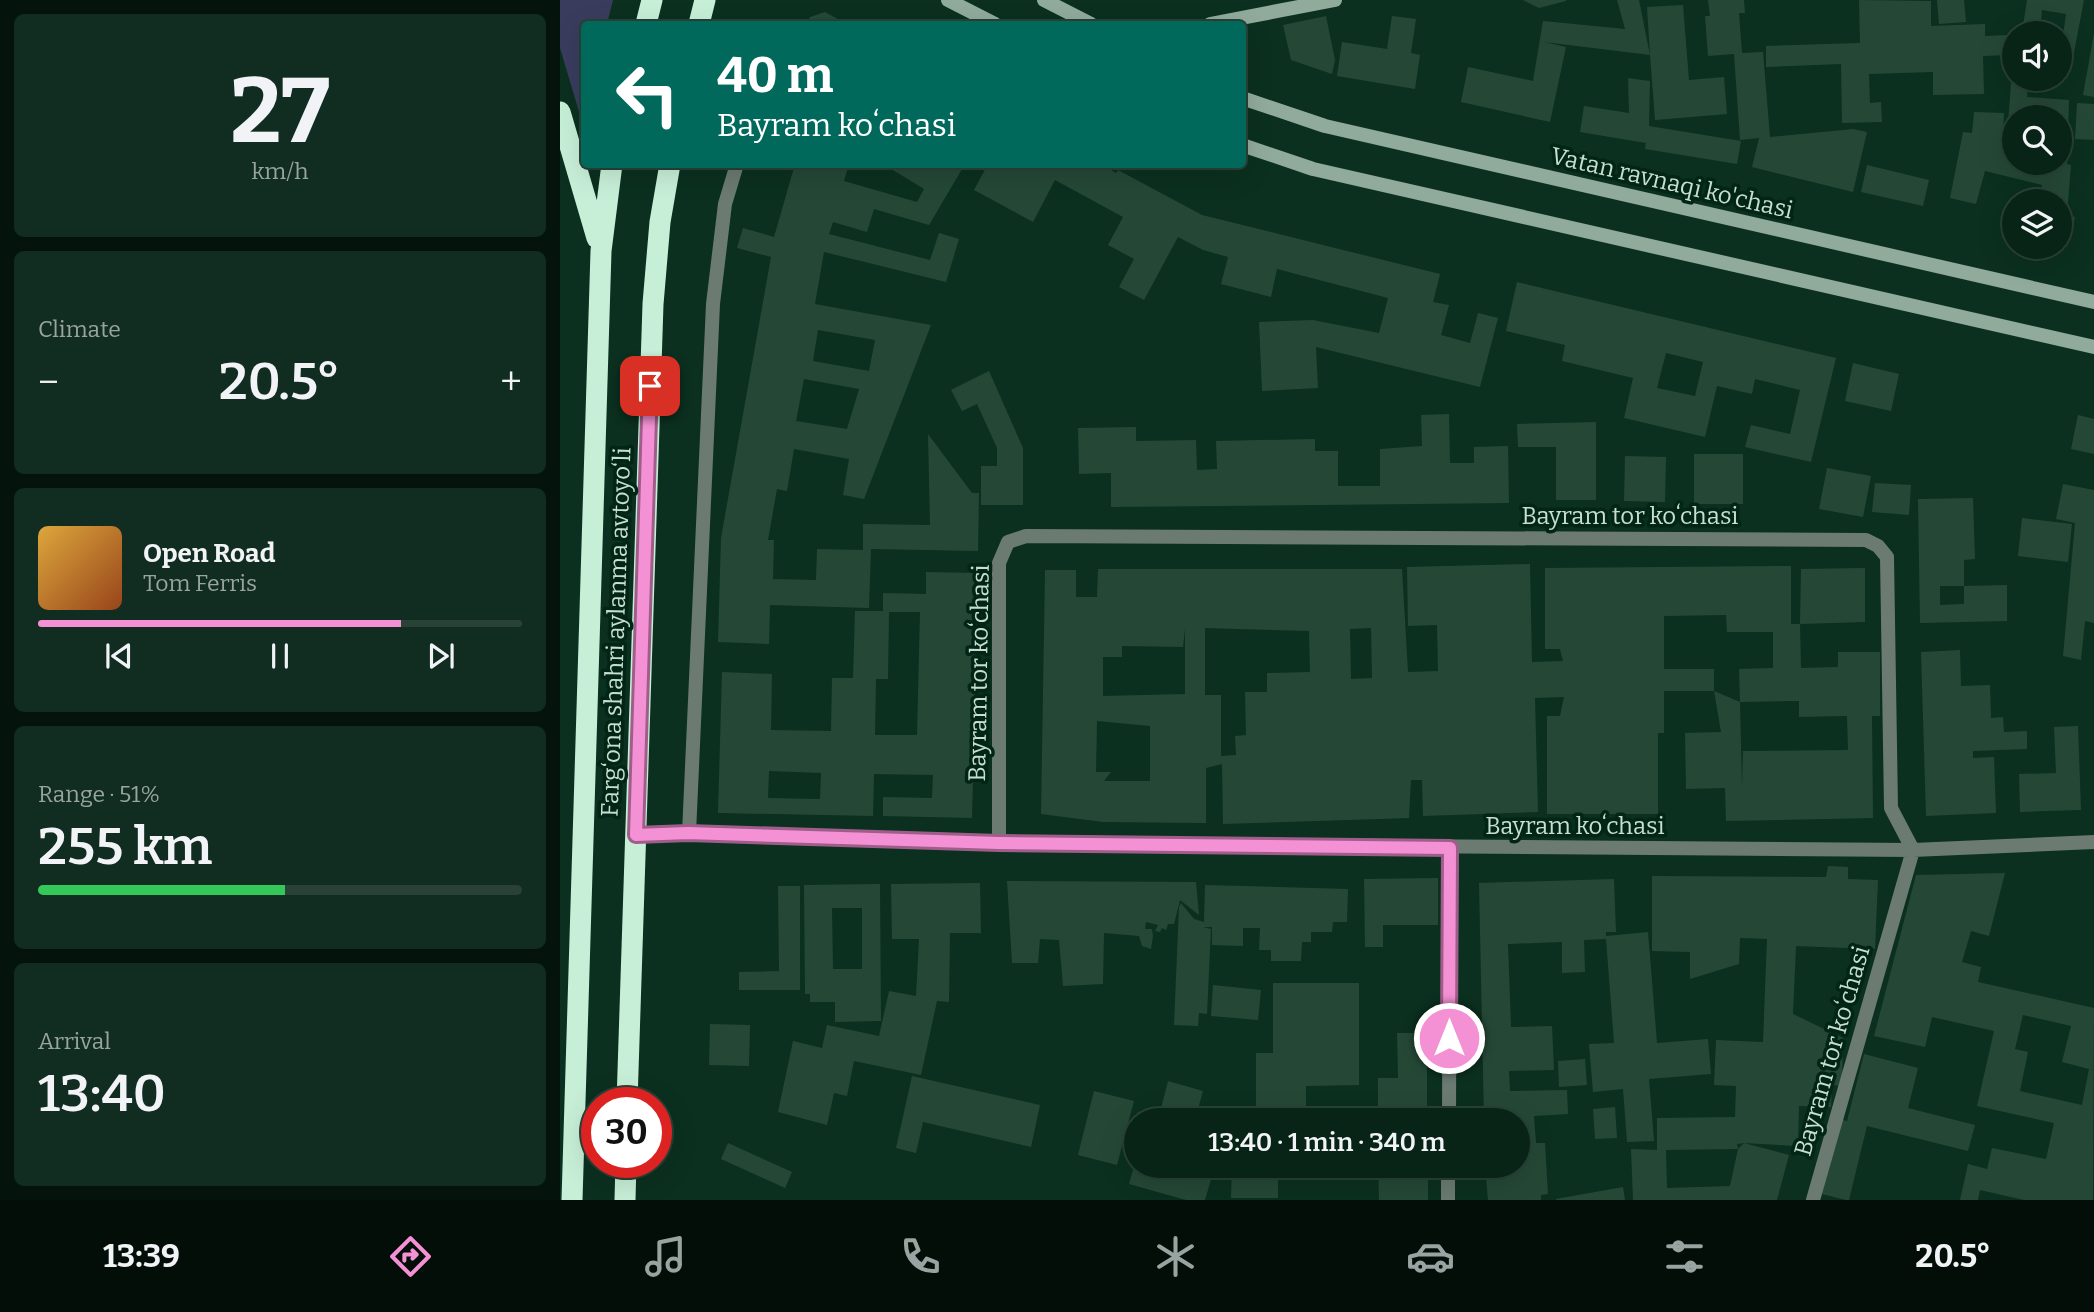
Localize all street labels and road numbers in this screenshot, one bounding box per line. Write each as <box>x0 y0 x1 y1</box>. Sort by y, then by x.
street label: Vatan ravnaqi ko'chasi <box>1548 142 1796 224</box>
street label: Farg‘ona shahri aylanma avtoyo‘li <box>596 447 636 817</box>
street label: Bayram tor koʻchasi <box>1521 502 1739 530</box>
street label: Bayram tor koʻchasi <box>963 564 995 782</box>
street label: Bayram koʻchasi <box>1485 812 1665 840</box>
street label: Bayram tor koʻchasi <box>1789 943 1875 1159</box>

